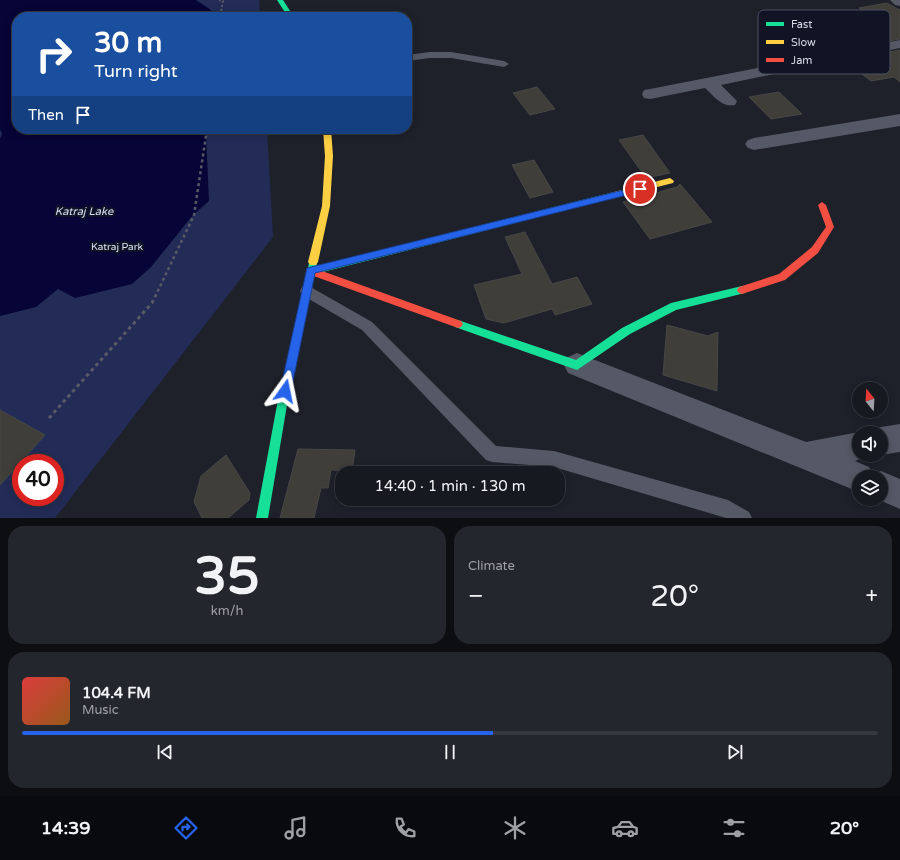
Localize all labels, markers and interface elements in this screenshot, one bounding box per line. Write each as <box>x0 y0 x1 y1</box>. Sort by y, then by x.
legend <box>758 10 890 74</box>
text: Fast <box>791 18 812 31</box>
text: 30 m <box>94 26 162 60</box>
icon: right <box>28 28 80 80</box>
text: Slow <box>791 36 816 49</box>
text: Jam <box>791 54 812 67</box>
text: Turn right <box>94 60 178 82</box>
icon: arrive <box>72 104 94 126</box>
text: Then <box>28 106 64 124</box>
pin <box>623 172 657 206</box>
icon: arrive <box>629 178 651 200</box>
water label: Katraj Lake <box>55 205 114 218</box>
park label: Katraj Park <box>91 241 144 253</box>
position arrow <box>264 370 306 412</box>
north arrow <box>852 382 888 418</box>
map controls <box>852 382 888 506</box>
button: sound <box>852 426 888 462</box>
speed limit sign: 40 <box>12 454 64 506</box>
button: layers <box>852 470 888 506</box>
text: 14:40 · 1 min · 130 m <box>375 477 525 495</box>
text: 35 <box>194 545 260 608</box>
text: Climate <box>468 558 515 574</box>
text: 20° <box>650 578 699 615</box>
text: − <box>468 583 484 609</box>
text: + <box>866 583 878 609</box>
text: km/h <box>211 603 243 619</box>
text: 104.4 FM <box>82 684 151 702</box>
text: Music <box>82 702 119 718</box>
icon: previous <box>154 741 176 763</box>
icon: pause <box>439 741 461 763</box>
icon: next <box>724 741 746 763</box>
icon: directions <box>172 814 200 842</box>
icon: music <box>282 814 310 842</box>
icon: phone <box>391 814 419 842</box>
icon: climate <box>501 814 529 842</box>
icon: car <box>611 814 639 842</box>
icon: filters <box>720 814 748 842</box>
text: 14:39 <box>41 817 91 839</box>
text: 20° <box>830 817 859 839</box>

